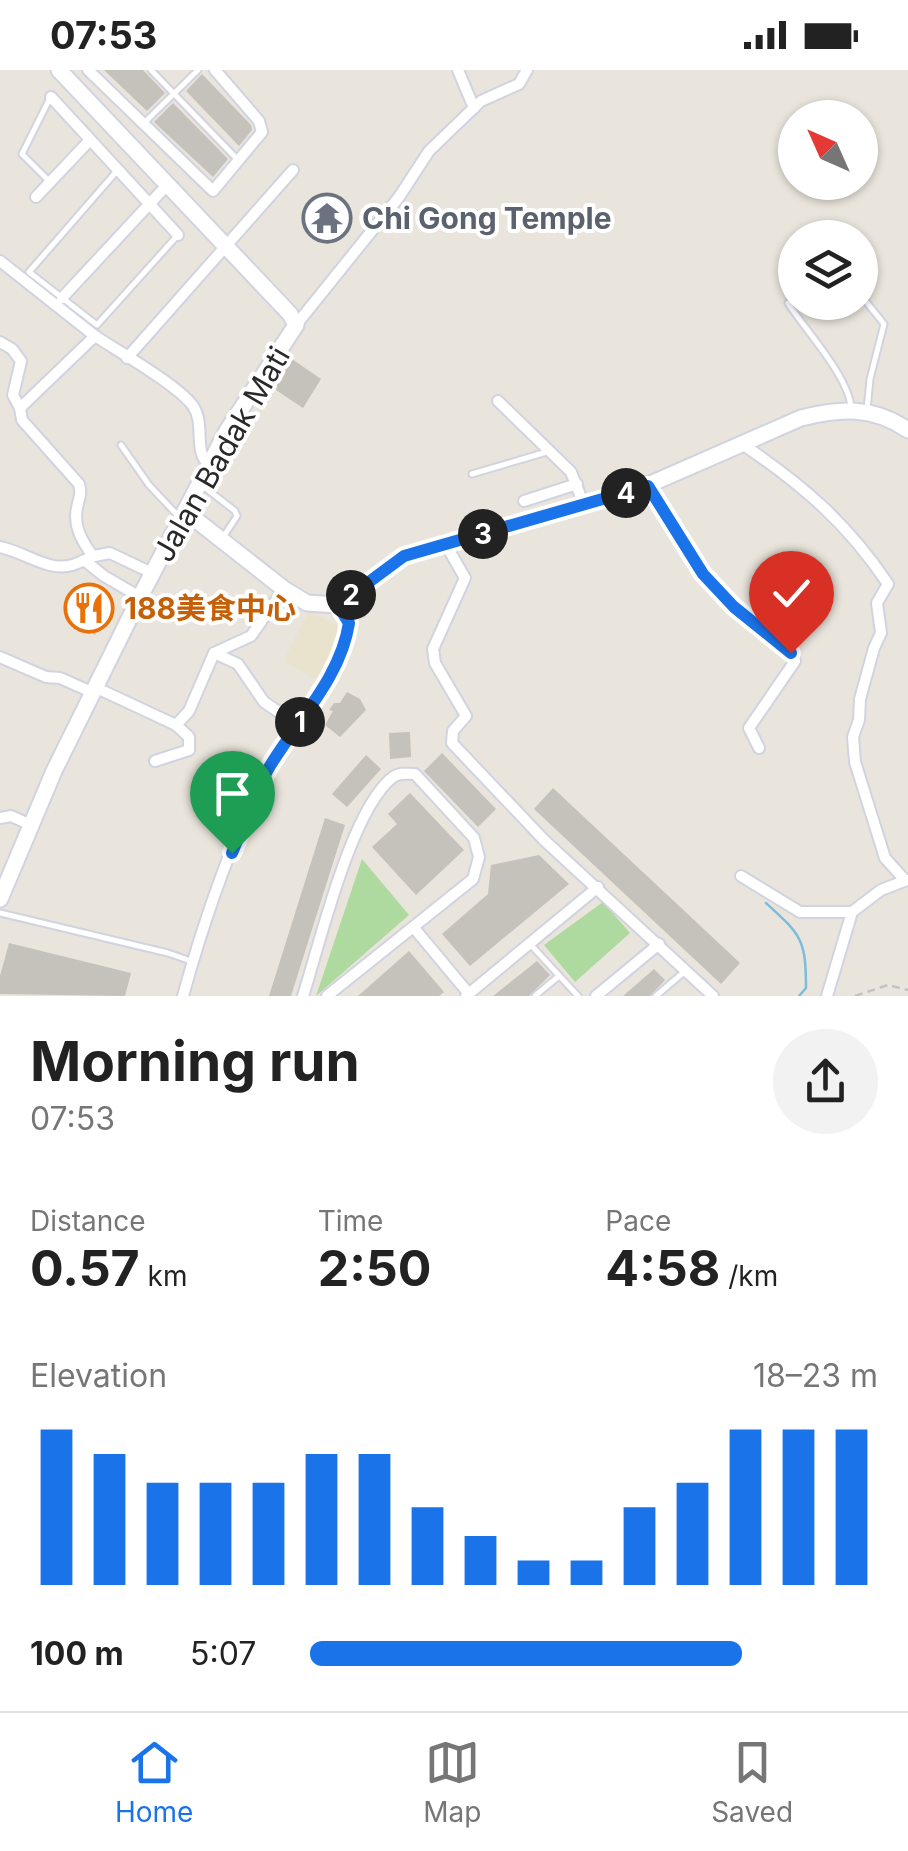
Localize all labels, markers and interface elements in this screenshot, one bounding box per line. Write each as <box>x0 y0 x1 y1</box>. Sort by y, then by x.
text: 07:53 <box>50 12 157 58</box>
north arrow <box>778 100 878 200</box>
map controls <box>778 100 878 320</box>
temple icon: Chi Gong Temple <box>301 192 353 244</box>
place label: Chi Gong Temple <box>362 200 612 236</box>
button: layers <box>778 220 878 320</box>
street label: Jalan Badak Mati <box>145 340 297 568</box>
pin: 4 <box>601 468 651 518</box>
text: 4 <box>617 476 635 510</box>
pin: 3 <box>458 509 508 559</box>
text: 3 <box>474 517 492 551</box>
pin <box>749 551 834 654</box>
icon: check <box>764 566 819 621</box>
pin: 2 <box>326 570 376 620</box>
text: 2 <box>342 578 360 612</box>
restaurant icon: 188美食中心 <box>63 582 115 634</box>
place label: 188美食中心 <box>124 590 296 626</box>
pin: 1 <box>275 697 325 747</box>
text: 1 <box>294 705 306 739</box>
pin <box>190 751 275 854</box>
icon: arrive <box>205 766 260 821</box>
text: Morning run <box>30 1028 360 1094</box>
button: share <box>773 1029 878 1134</box>
text: 07:53 <box>30 1099 115 1138</box>
text: Distance <box>30 1204 146 1238</box>
text: Time <box>318 1204 383 1238</box>
text: Pace <box>605 1204 671 1238</box>
text: 0.57 <box>30 1238 140 1298</box>
text: 2:50 <box>318 1238 432 1298</box>
text: 4:58 <box>605 1238 720 1298</box>
text: km <box>140 1259 187 1293</box>
text: /km <box>720 1259 778 1293</box>
text: Elevation <box>30 1356 167 1395</box>
text: 18–23 m <box>753 1356 878 1395</box>
text: 100 m <box>30 1634 124 1673</box>
text: 5:07 <box>190 1634 256 1673</box>
tab: Home <box>115 1735 193 1829</box>
tab: Map <box>423 1735 481 1829</box>
tab: Saved <box>711 1735 793 1829</box>

